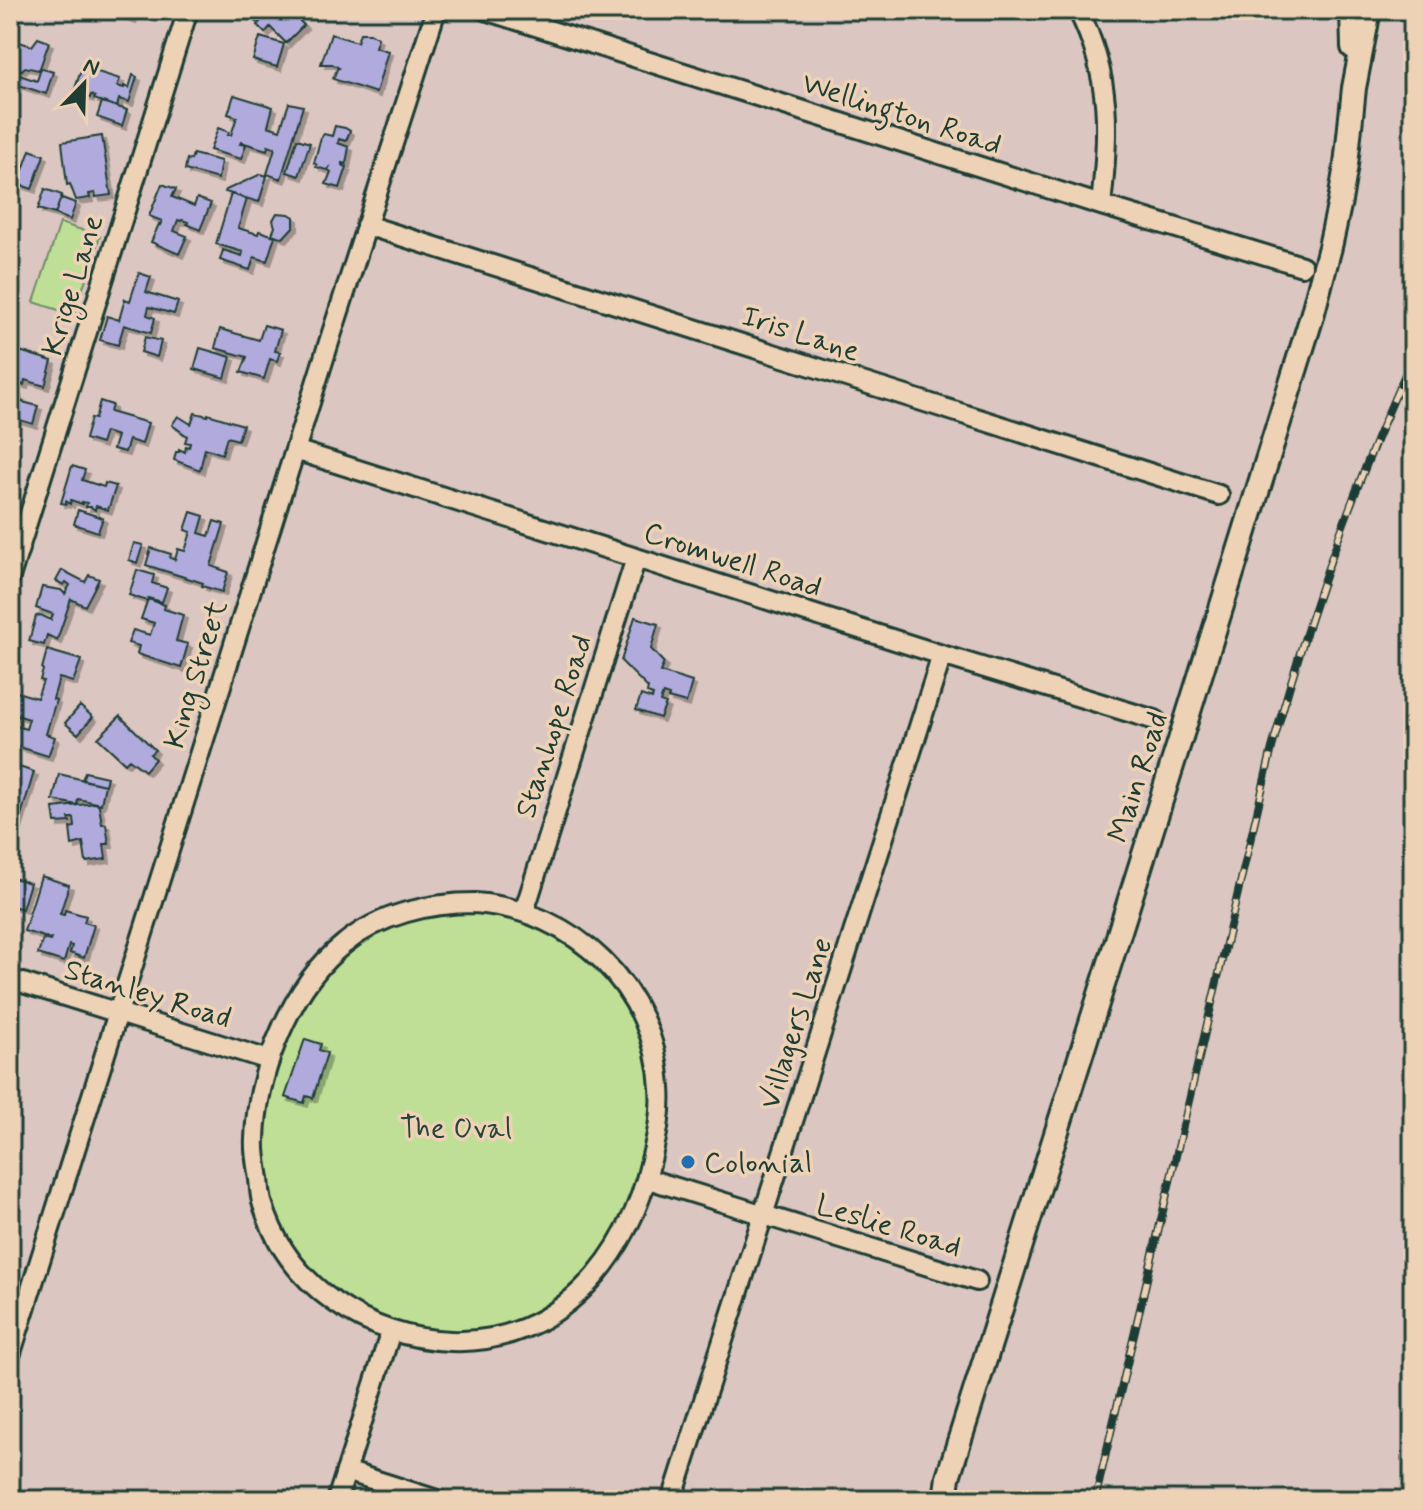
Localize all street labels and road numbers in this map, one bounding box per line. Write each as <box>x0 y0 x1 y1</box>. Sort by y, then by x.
street label: Wellington Road <box>796 64 1006 168</box>
street label: Krige Lane <box>34 210 115 361</box>
street label: Iris Lane <box>737 297 864 372</box>
street label: Cromwell Road <box>639 513 827 608</box>
street label: King Street <box>155 595 240 754</box>
street label: Stanhope Road <box>506 630 602 823</box>
street label: Main Road <box>1099 707 1178 848</box>
street label: Villagers Lane <box>750 933 842 1114</box>
street label: Stanley Road <box>59 951 236 1038</box>
street label: Leslie Road <box>811 1186 966 1267</box>

